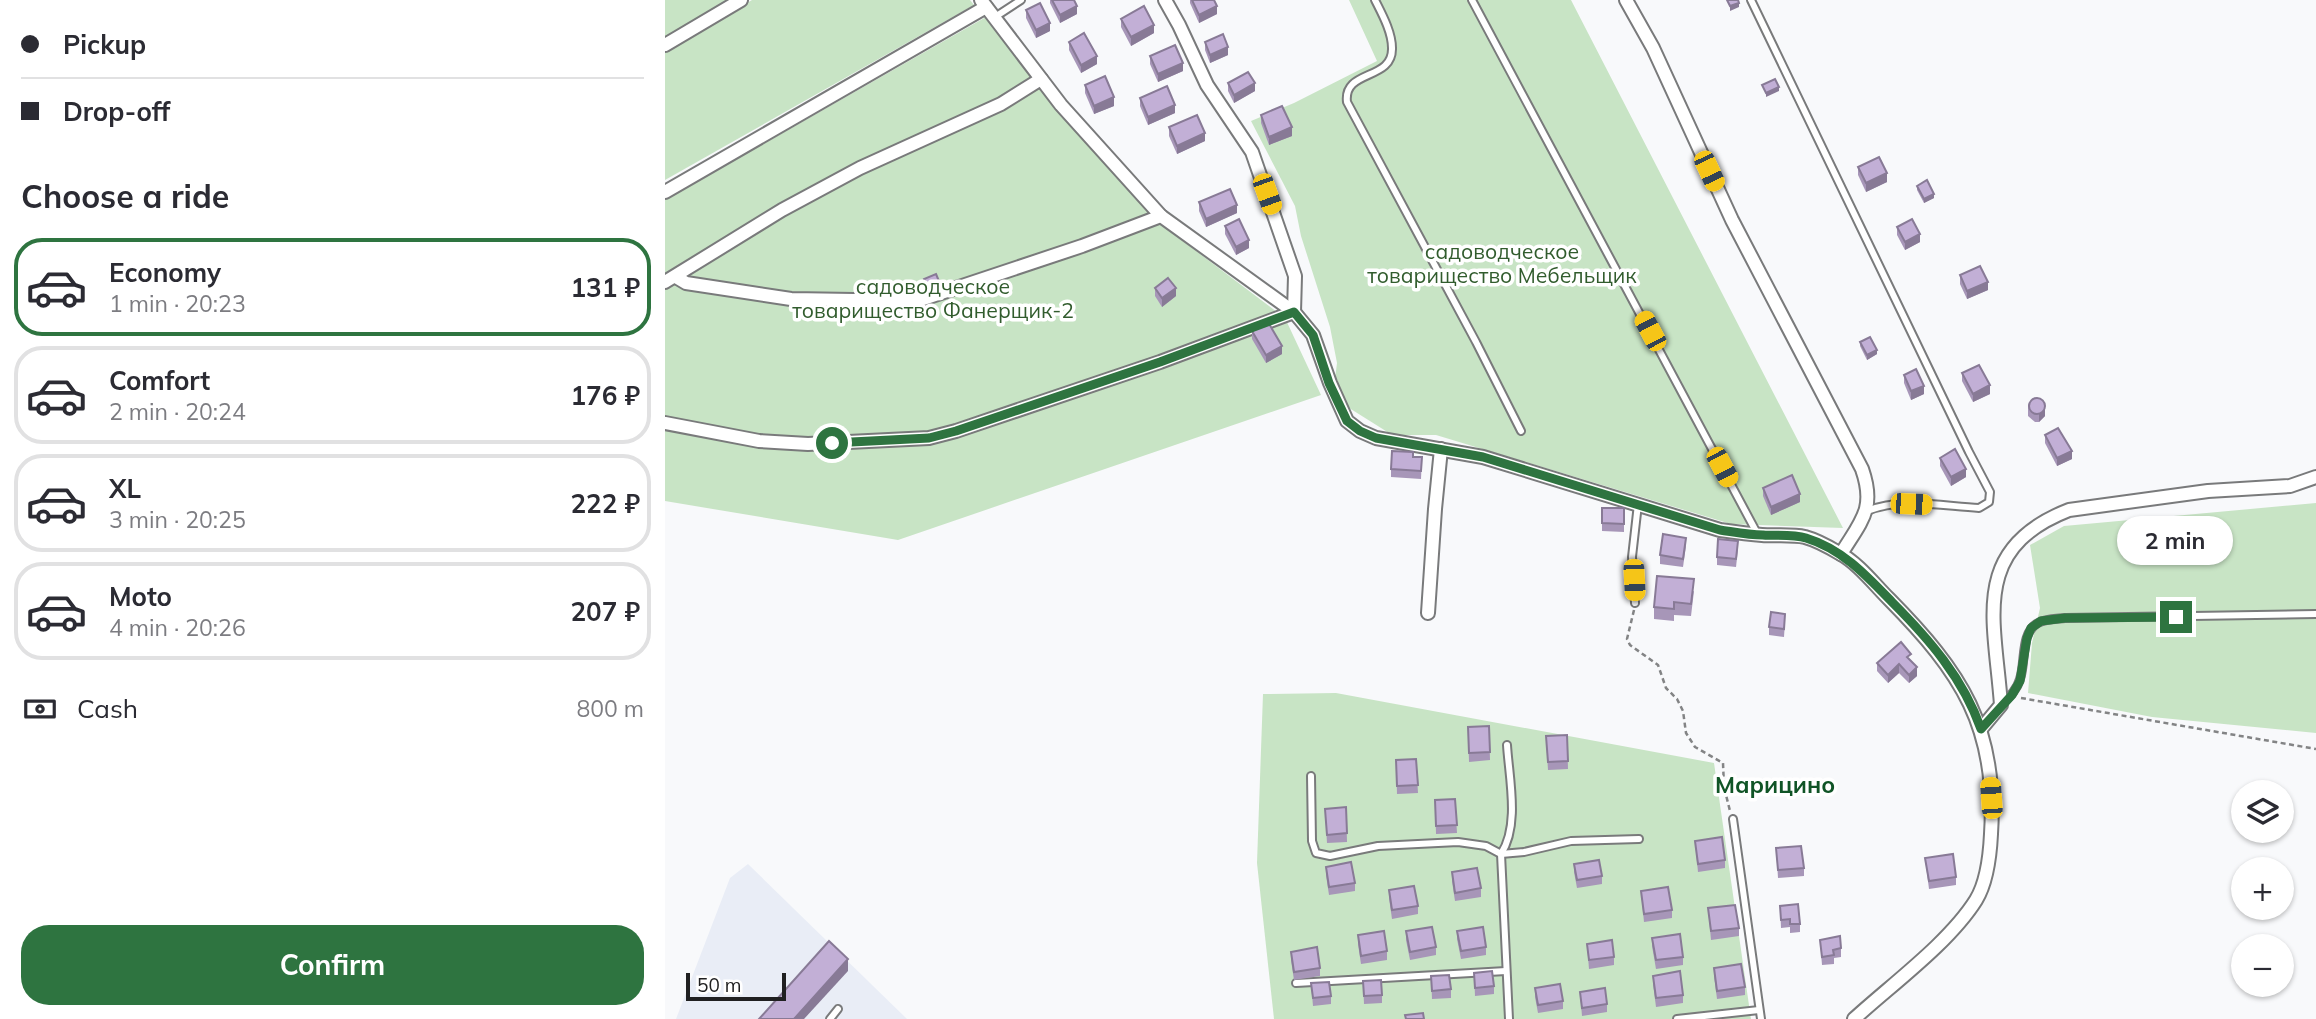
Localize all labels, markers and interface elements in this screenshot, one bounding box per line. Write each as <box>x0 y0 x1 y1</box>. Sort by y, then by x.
text: Pickup <box>63 28 146 61</box>
text: Drop-off <box>63 95 170 128</box>
car <box>1691 148 1728 194</box>
car <box>1250 171 1285 217</box>
text: Choose a ride <box>21 176 229 216</box>
park label: садоводческое товарищество Мебельщик <box>1367 238 1637 288</box>
icon: car <box>25 256 88 319</box>
text: Economy <box>109 256 221 289</box>
text: 131 ₽ <box>570 271 640 304</box>
park label: садоводческое товарищество Фанерщик-2 <box>792 273 1074 323</box>
text: 1 min · 20:23 <box>109 289 246 318</box>
car <box>1631 308 1670 354</box>
icon: car <box>25 364 88 427</box>
text: Comfort <box>109 364 210 397</box>
text: 176 ₽ <box>570 379 640 412</box>
text: 2 min · 20:24 <box>109 397 246 426</box>
route start <box>816 427 848 459</box>
car <box>1703 444 1742 490</box>
icon: car <box>25 472 88 535</box>
text: XL <box>109 472 141 505</box>
text: 222 ₽ <box>570 487 640 520</box>
car <box>1890 493 1933 515</box>
text: 3 min · 20:25 <box>109 505 246 534</box>
callout: 2 min <box>2118 516 2234 564</box>
text: 2 min <box>2145 526 2205 555</box>
car <box>1623 558 1646 602</box>
icon: car <box>25 580 88 643</box>
text: Moto <box>109 580 172 613</box>
text: 207 ₽ <box>570 595 640 628</box>
route end <box>2160 601 2192 633</box>
text: 4 min · 20:26 <box>109 613 246 642</box>
icon: cash <box>21 690 59 728</box>
text: Cash <box>77 692 138 725</box>
text: 800 m <box>576 694 644 723</box>
district label: Марицино <box>1715 770 1835 799</box>
car <box>1980 776 2003 820</box>
map controls <box>2231 780 2294 997</box>
button: layers <box>2231 780 2294 843</box>
button: + <box>2231 857 2294 920</box>
button: Confirm <box>21 925 644 1005</box>
button: − <box>2231 934 2294 997</box>
scale bar <box>686 970 786 1002</box>
text: 50 m <box>697 973 741 997</box>

